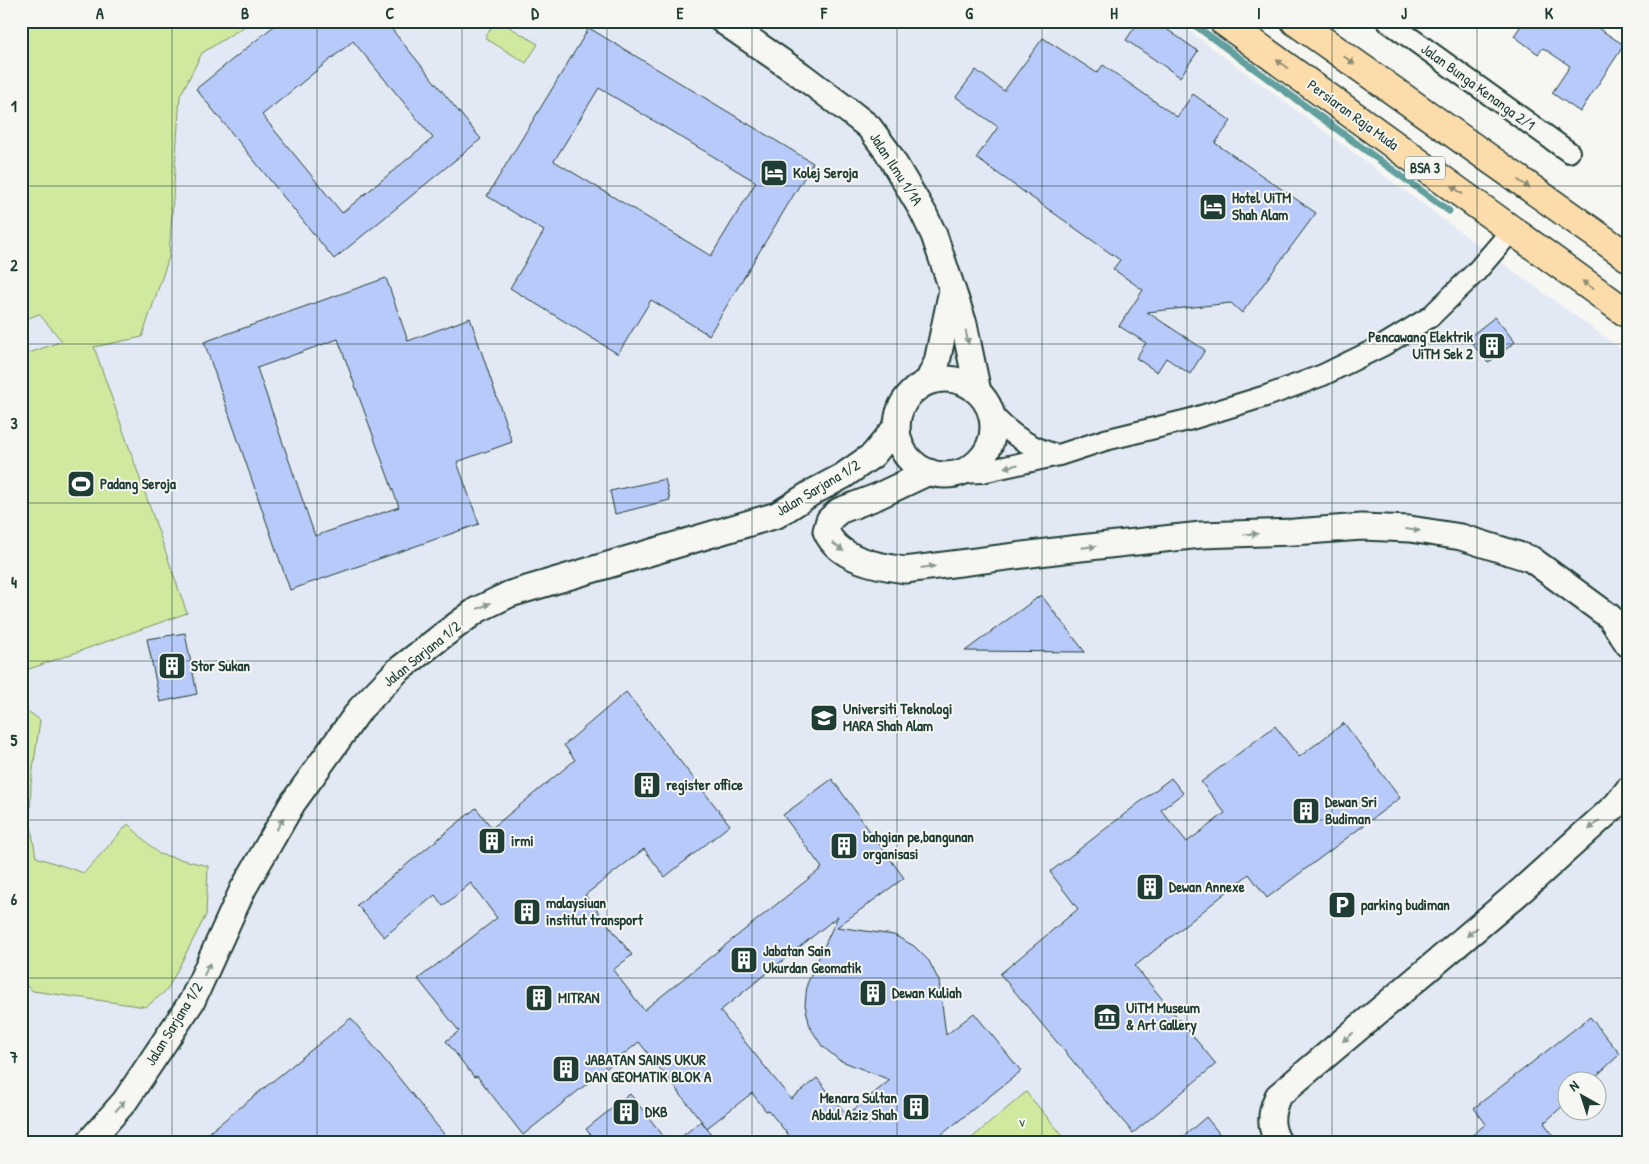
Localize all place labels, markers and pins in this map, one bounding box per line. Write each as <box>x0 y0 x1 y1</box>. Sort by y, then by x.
hotel icon: Kolej Seroja <box>759 158 789 188</box>
place label: Kolej Seroja <box>793 162 858 183</box>
place label: Hotel UiTM Shah Alam <box>1232 187 1291 225</box>
hotel icon: Hotel UiTM Shah Alam <box>1198 192 1228 222</box>
place label: Pencawang Elektrik UiTM Sek 2 <box>1368 326 1474 364</box>
building icon: Pencawang Elektrik UiTM Sek 2 <box>1477 331 1507 361</box>
sports icon: Padang Seroja <box>66 469 96 499</box>
place label: Padang Seroja <box>100 473 176 495</box>
building icon: Stor Sukan <box>157 651 187 681</box>
place label: Stor Sukan <box>191 655 250 676</box>
place label: Universiti Teknologi MARA Shah Alam <box>843 698 952 736</box>
school or university icon: Universiti Teknologi MARA Shah Alam <box>809 703 839 733</box>
building icon: register office <box>632 770 662 800</box>
place label: register office <box>666 774 743 796</box>
place label: Dewan Sri Budiman <box>1325 791 1377 829</box>
building icon: Dewan Sri Budiman <box>1291 796 1321 826</box>
building icon: irmi <box>477 826 507 856</box>
place label: bahgian pe,bangunan organisasi <box>863 826 974 865</box>
place label: irmi <box>511 830 534 851</box>
building icon: bahgian pe,bangunan organisasi <box>829 831 859 861</box>
building icon: Dewan Annexe <box>1135 872 1165 902</box>
place label: Dewan Annexe <box>1169 876 1245 897</box>
parking icon: parking budiman <box>1327 890 1357 920</box>
place label: malaysiuan institut transport <box>546 892 644 931</box>
place label: parking budiman <box>1361 894 1450 916</box>
building icon: malaysiuan institut transport <box>512 897 542 927</box>
place label: Jabatan Sain Ukurdan Geomatik <box>763 940 862 978</box>
building icon: Jabatan Sain Ukurdan Geomatik <box>729 945 759 975</box>
building icon: Dewan Kuliah <box>858 978 888 1008</box>
place label: Dewan Kuliah <box>892 982 962 1003</box>
building icon: MITRAN <box>524 983 554 1013</box>
place label: MITRAN <box>558 987 600 1008</box>
place label: UiTM Museum & Art Gallery <box>1126 997 1200 1036</box>
museum icon: UiTM Museum & Art Gallery <box>1092 1002 1122 1032</box>
place label: JABATAN SAINS UKUR DAN GEOMATIK BLOK A <box>585 1049 712 1087</box>
building icon: JABATAN SAINS UKUR DAN GEOMATIK BLOK A <box>551 1054 581 1084</box>
place label: Menara Sultan Abdul Aziz Shah <box>812 1087 898 1125</box>
building icon: Menara Sultan Abdul Aziz Shah <box>901 1092 931 1122</box>
building icon: DKB <box>611 1097 641 1127</box>
place label: DKB <box>645 1101 668 1122</box>

